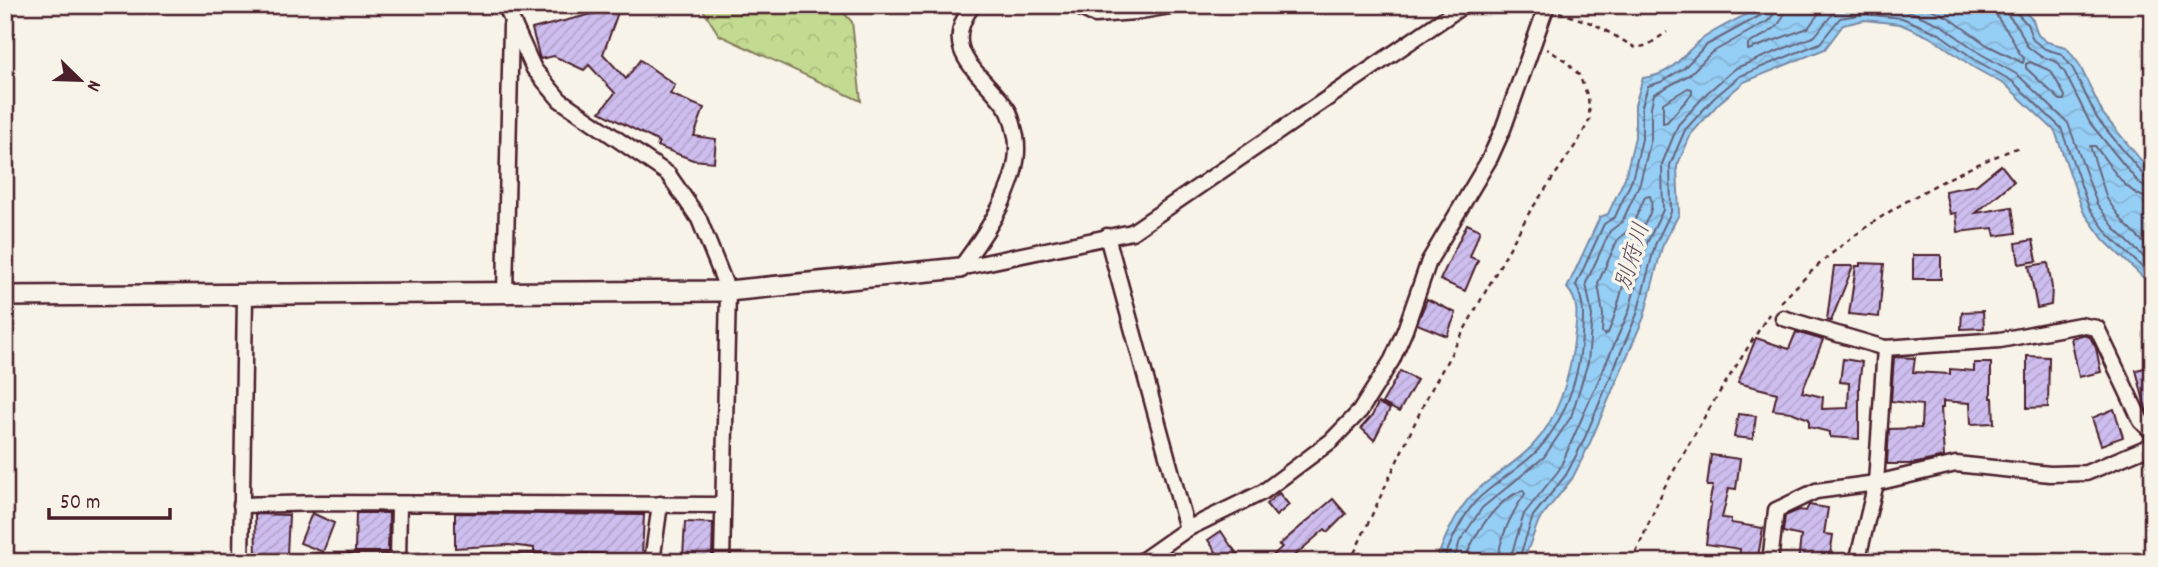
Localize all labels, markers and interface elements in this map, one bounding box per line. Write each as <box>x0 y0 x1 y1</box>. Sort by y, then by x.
north arrow <box>46 46 116 116</box>
text: N <box>78 76 107 95</box>
water label: 別府川 <box>1608 219 1660 295</box>
scale bar <box>49 476 170 520</box>
text: 50 m <box>60 489 100 519</box>

